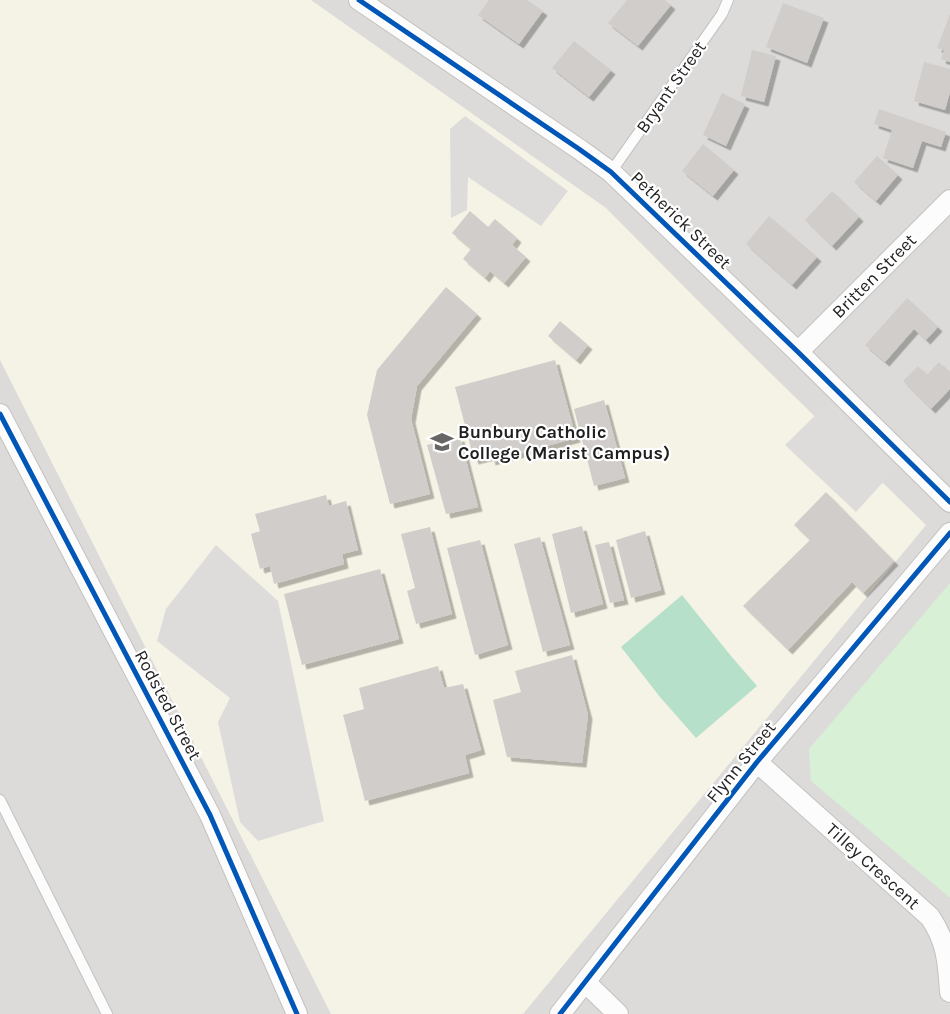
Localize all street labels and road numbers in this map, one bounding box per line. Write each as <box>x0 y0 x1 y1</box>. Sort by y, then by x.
street label: Bryant Street <box>631 37 711 137</box>
street label: Petherick Street <box>626 167 736 274</box>
street label: Britten Street <box>827 229 921 323</box>
street label: Rodsted Street <box>130 646 206 764</box>
street label: Flynn Street <box>702 717 781 807</box>
street label: Tilley Crescent <box>822 818 925 914</box>

